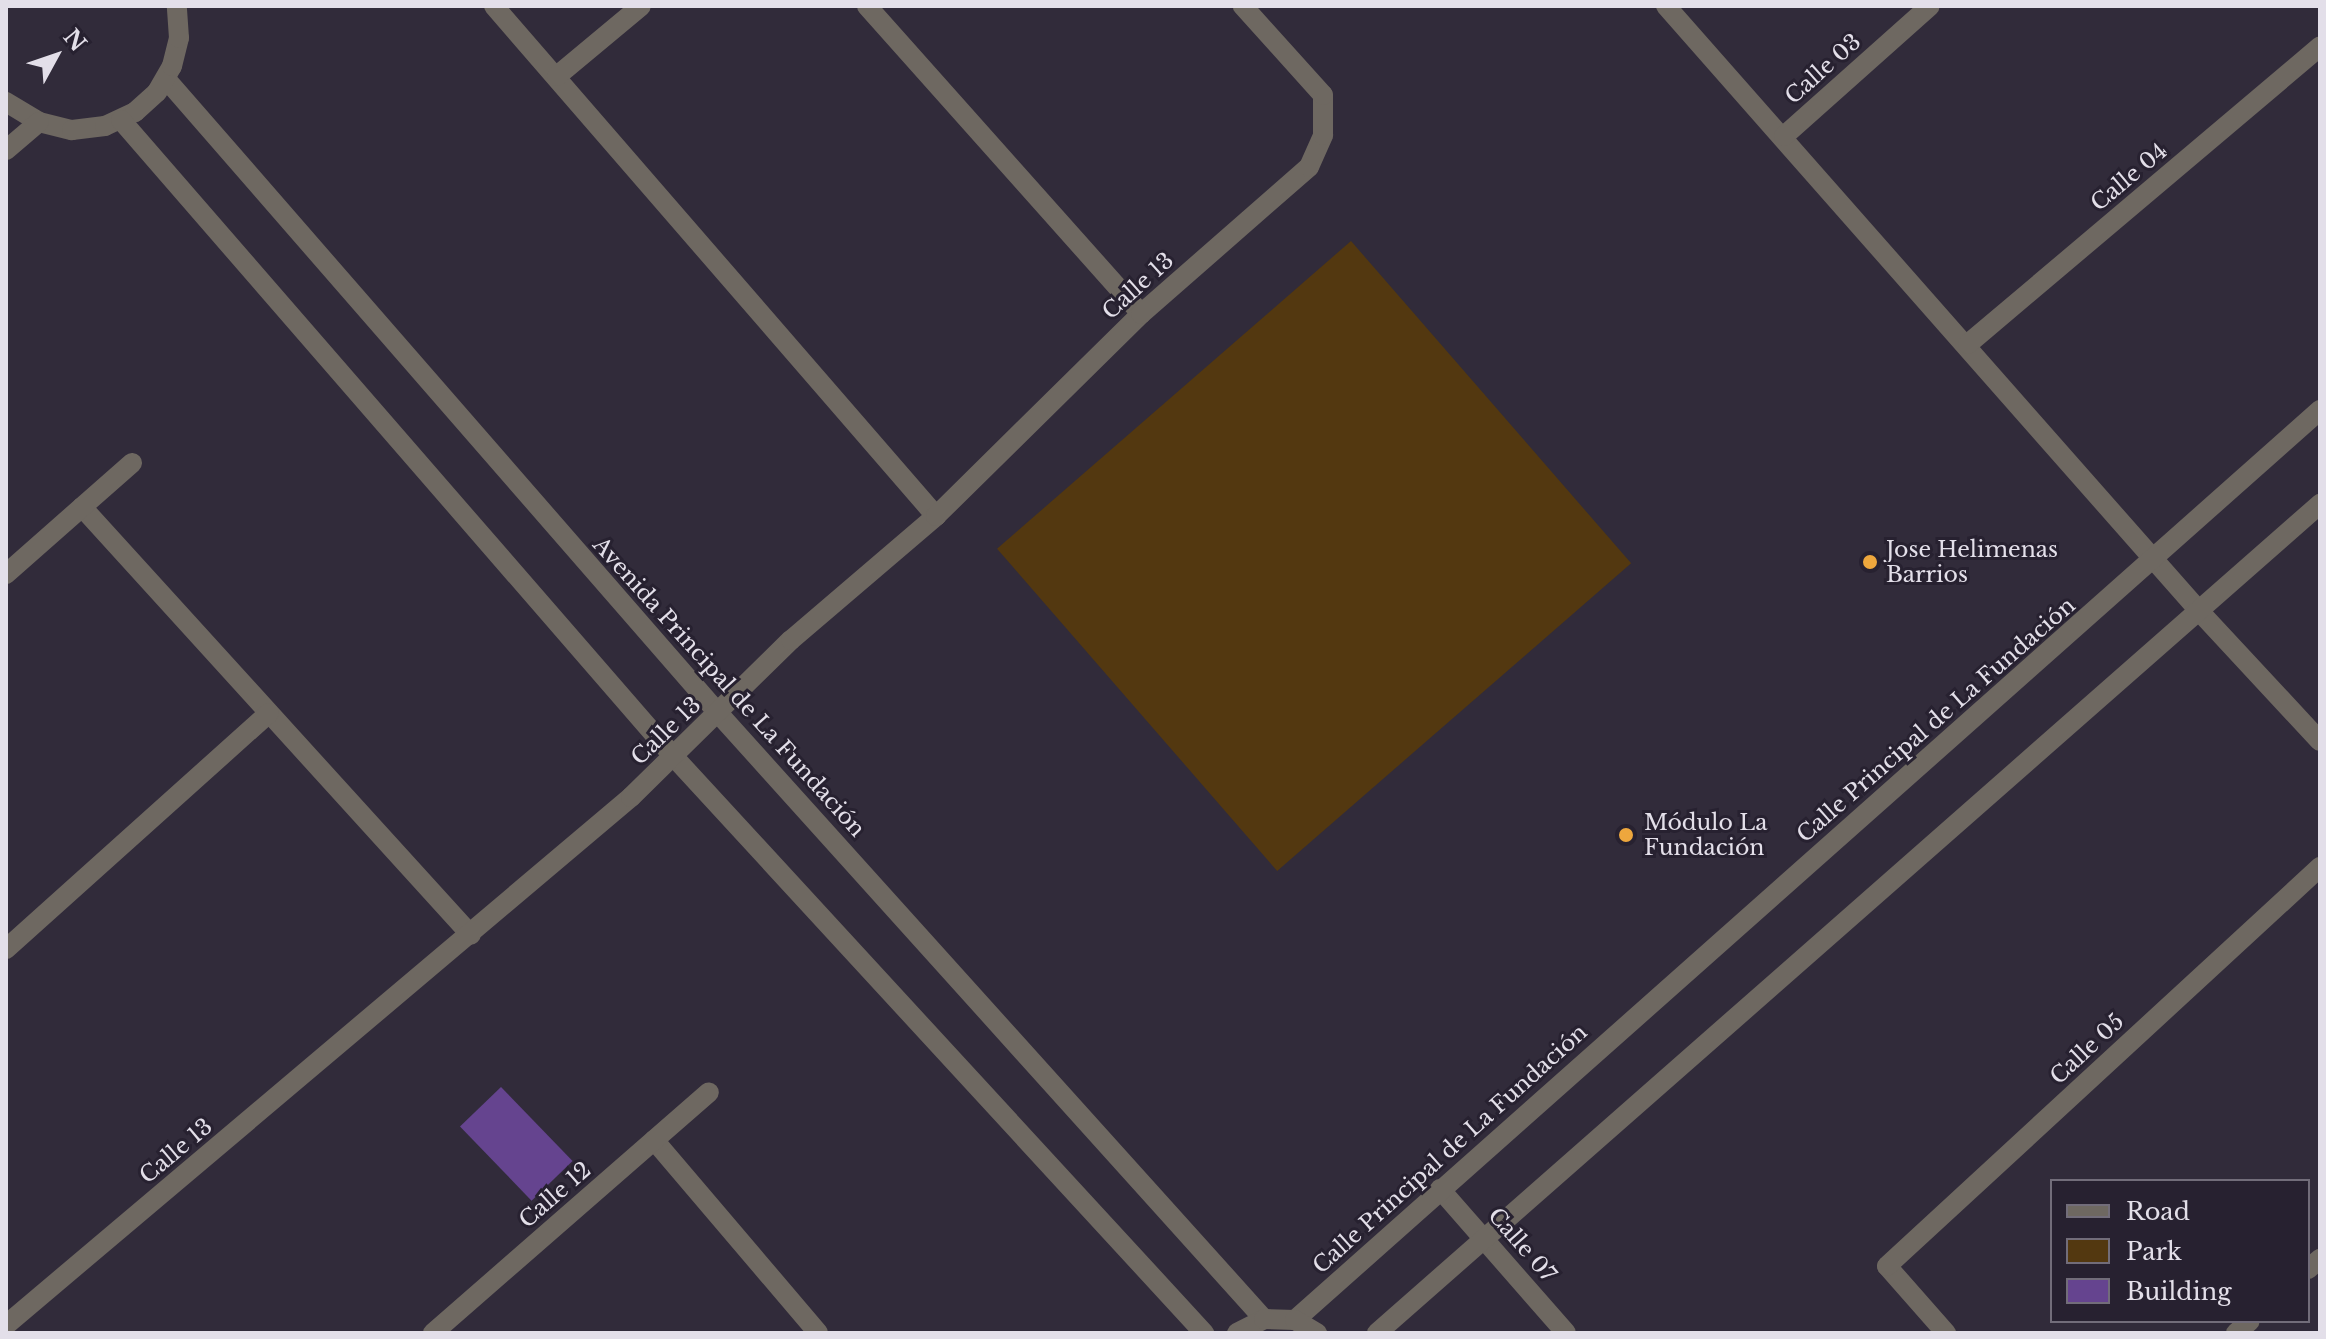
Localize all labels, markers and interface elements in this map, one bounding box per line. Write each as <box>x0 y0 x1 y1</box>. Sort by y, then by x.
north arrow <box>16 16 96 96</box>
text: N <box>58 24 92 57</box>
street label: Calle 03 <box>1780 28 1866 110</box>
street label: Calle 04 <box>2085 137 2173 217</box>
street label: Calle 13 <box>1097 247 1179 325</box>
street label: Avenida Principal de La Fundación <box>587 532 871 842</box>
place label: Jose Helimenas Barrios <box>1886 536 2058 588</box>
marker: Jose Helimenas Barrios <box>1861 553 1879 571</box>
street label: Calle Principal de La Fundación <box>1791 592 2081 848</box>
street label: Calle 13 <box>626 691 706 771</box>
place label: Módulo La Fundación <box>1644 809 1767 860</box>
marker: Módulo La Fundación <box>1615 824 1637 846</box>
street label: Calle 05 <box>2045 1008 2129 1090</box>
street label: Calle Principal de La Fundación <box>1307 1019 1593 1279</box>
street label: Calle 13 <box>134 1113 218 1189</box>
street label: Calle 12 <box>514 1157 596 1233</box>
legend <box>2050 1179 2310 1323</box>
text: Road <box>2126 1197 2190 1226</box>
street label: Calle 07 <box>1483 1202 1561 1288</box>
text: Park <box>2126 1237 2182 1266</box>
text: Building <box>2126 1277 2232 1306</box>

